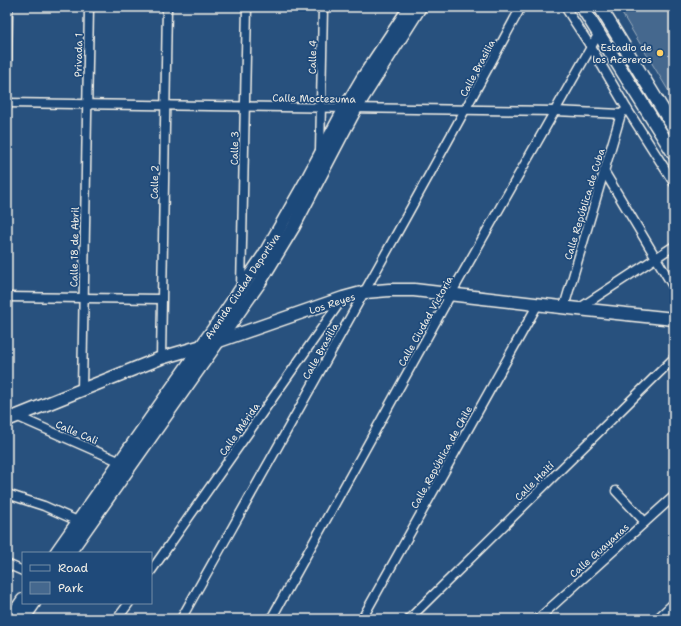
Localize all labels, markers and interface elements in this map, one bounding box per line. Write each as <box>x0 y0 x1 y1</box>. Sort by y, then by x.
street label: Privada 1 <box>72 33 85 77</box>
street label: Calle Brasilia <box>457 37 498 99</box>
street label: Calle 4 <box>306 40 319 74</box>
place label: Estadio de los Acereros <box>593 41 652 66</box>
marker: Estadio de los Acereros <box>655 48 665 58</box>
street label: Calle Moctezuma <box>272 91 357 106</box>
street label: Calle 3 <box>228 131 241 165</box>
street label: Calle República de Cuba <box>561 146 608 261</box>
street label: Calle 2 <box>148 165 161 199</box>
street label: Calle 18 de Abril <box>67 207 82 287</box>
street label: Avenida Ciudad Deportiva <box>202 230 283 342</box>
street label: Calle Ciudad Victoria <box>395 273 456 369</box>
street label: Los Reyes <box>307 290 357 317</box>
street label: Calle Brasilia <box>300 320 342 382</box>
street label: Calle Mérida <box>216 400 263 458</box>
street label: Calle República de Chile <box>408 403 475 511</box>
street label: Calle Cali <box>53 418 100 447</box>
street label: Calle Haití <box>512 459 557 504</box>
street label: Calle Guayanas <box>567 520 632 581</box>
legend <box>22 552 152 604</box>
text: Road <box>58 560 89 576</box>
text: Park <box>58 580 84 596</box>

